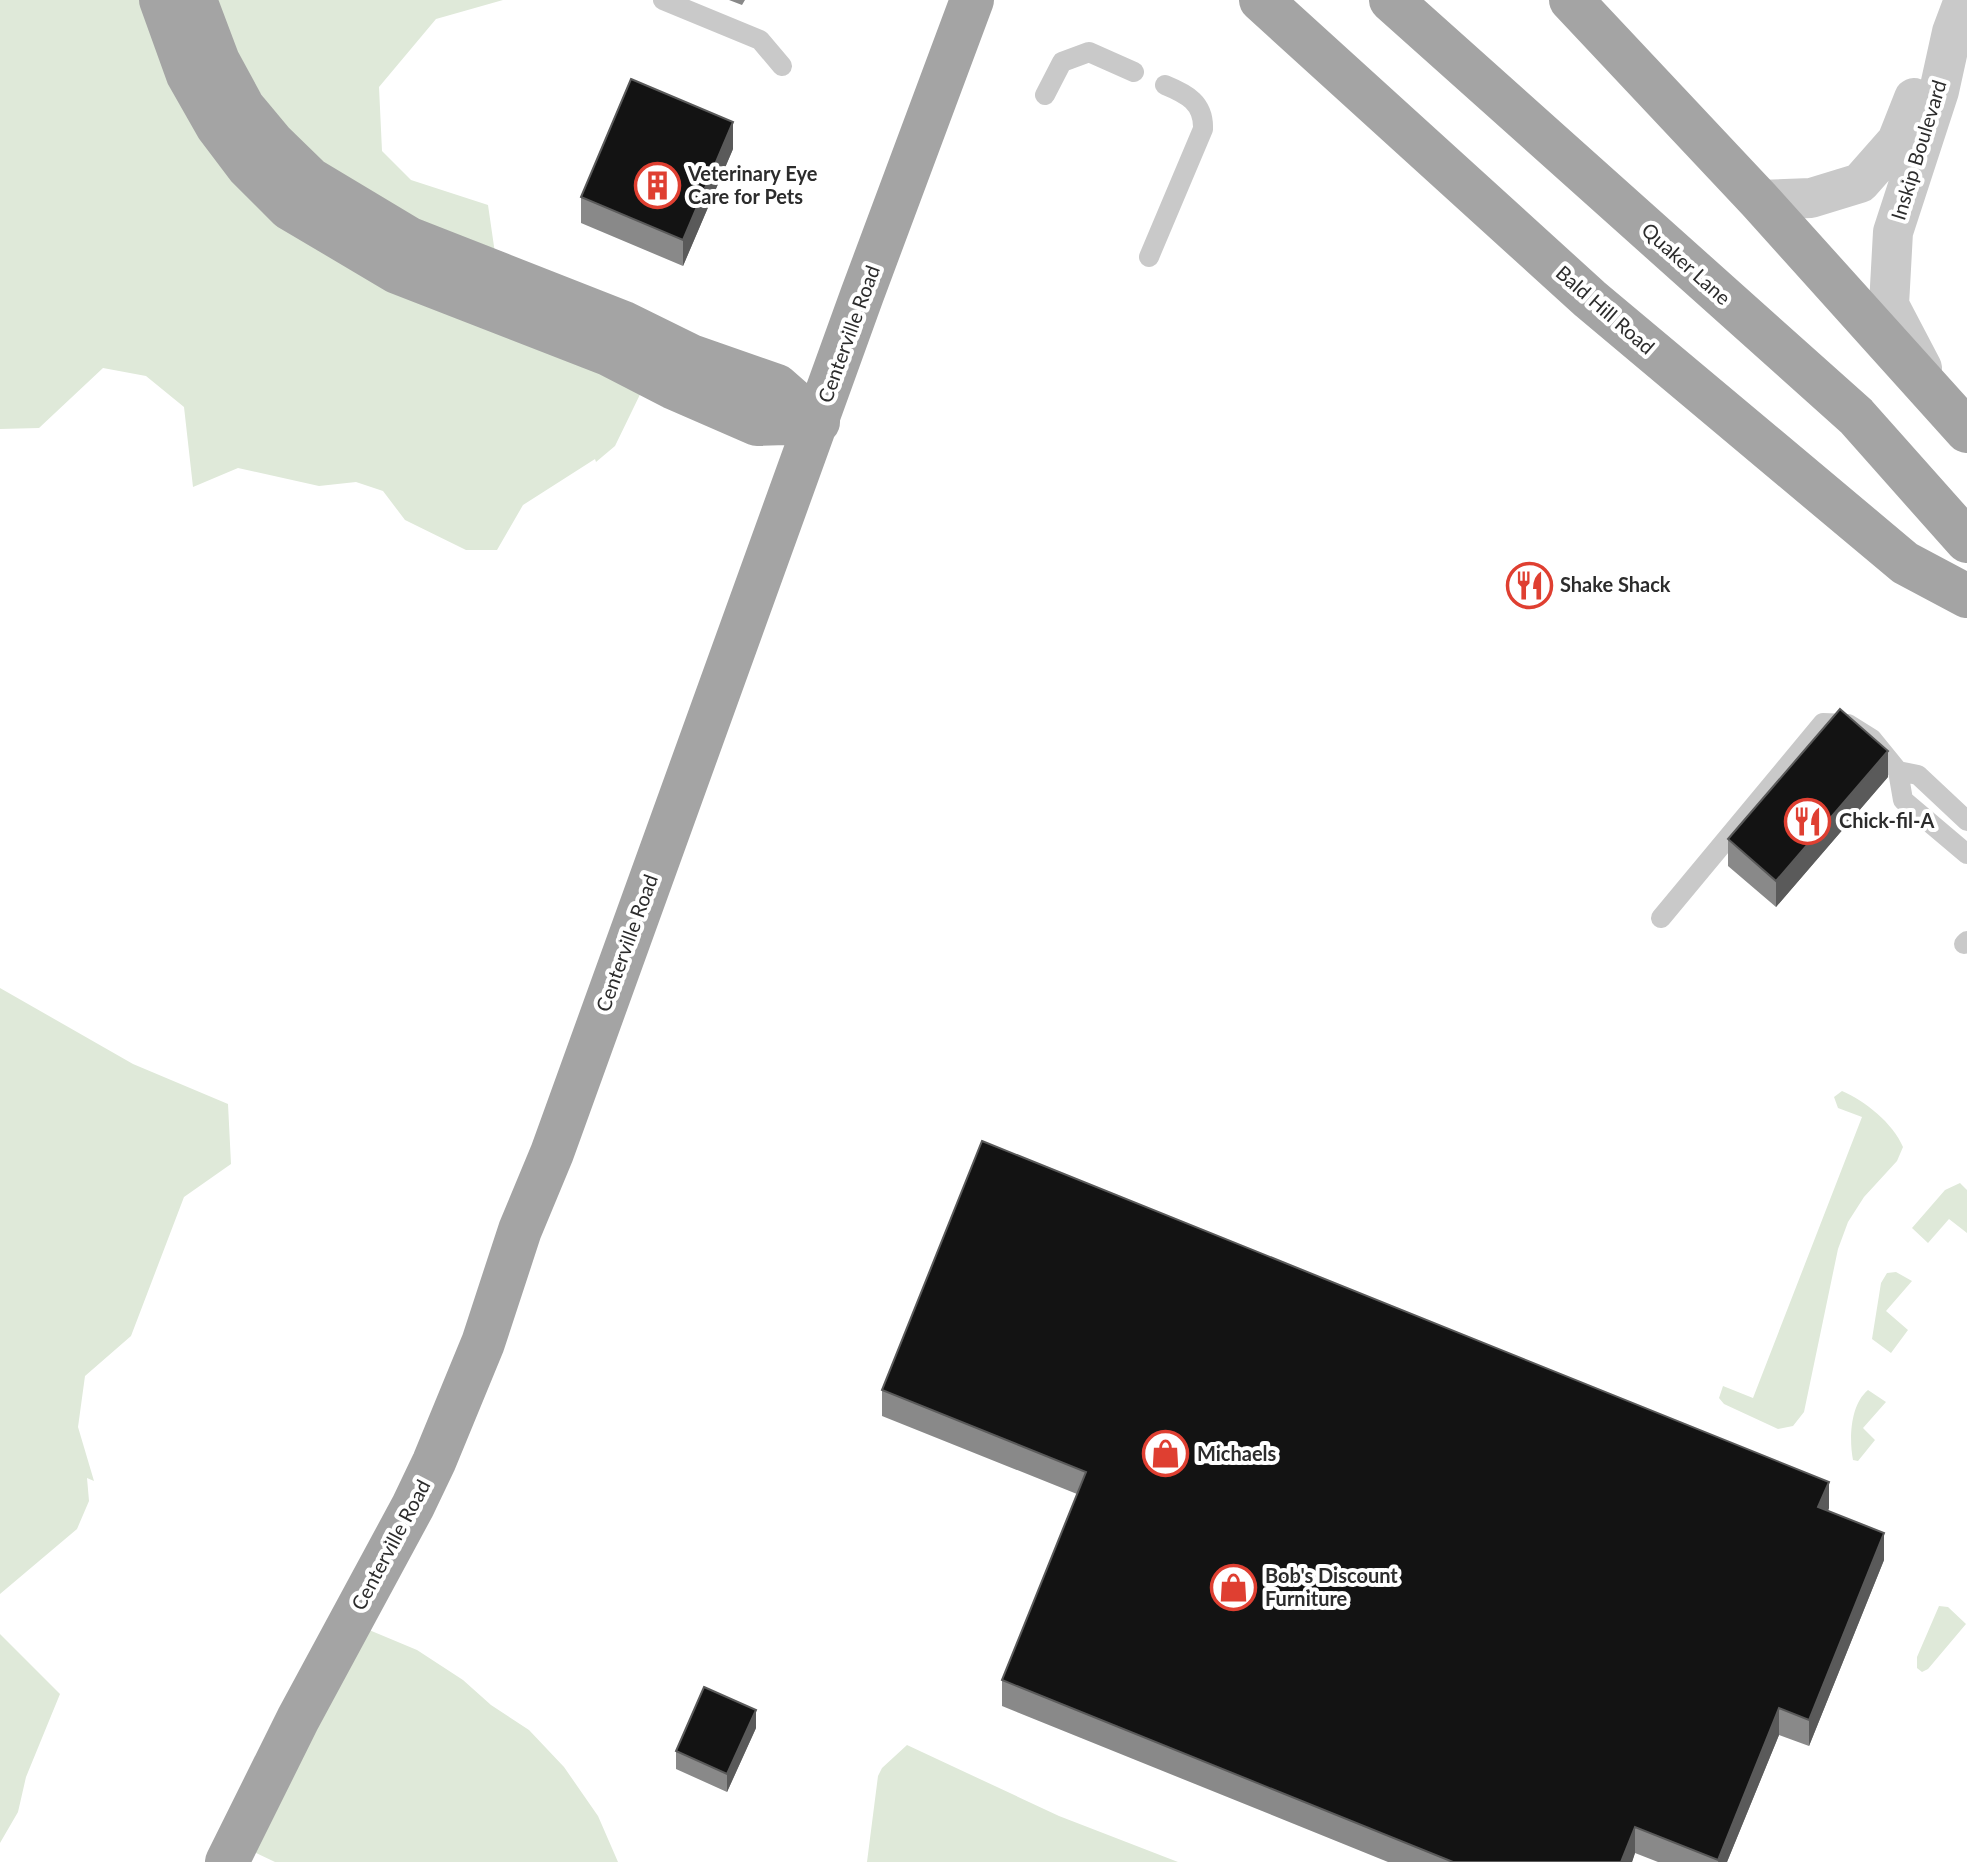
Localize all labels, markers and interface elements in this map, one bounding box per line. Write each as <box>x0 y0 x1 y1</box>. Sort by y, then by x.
street label: Inskip Boulevard <box>1885 77 1951 223</box>
place label: Veterinary Eye Care for Pets <box>687 161 818 208</box>
building icon: Veterinary Eye Care for Pets <box>633 162 681 210</box>
street label: Quaker Lane <box>1637 217 1736 309</box>
street label: Bald Hill Road <box>1552 260 1660 359</box>
street label: Centerville Road <box>812 262 884 406</box>
restaurant icon: Shake Shack <box>1505 561 1553 609</box>
place label: Shake Shack <box>1560 572 1671 596</box>
restaurant icon: Chick-fil-A <box>1784 797 1832 845</box>
place label: Chick-fil-A <box>1839 808 1934 832</box>
street label: Centerville Road <box>590 871 662 1015</box>
shop icon: Michaels <box>1142 1430 1190 1478</box>
place label: Michaels <box>1197 1441 1277 1465</box>
street label: Centerville Road <box>346 1475 435 1614</box>
place label: Bob's Discount Furniture <box>1265 1563 1398 1610</box>
shop icon: Bob's Discount Furniture <box>1210 1564 1258 1612</box>

